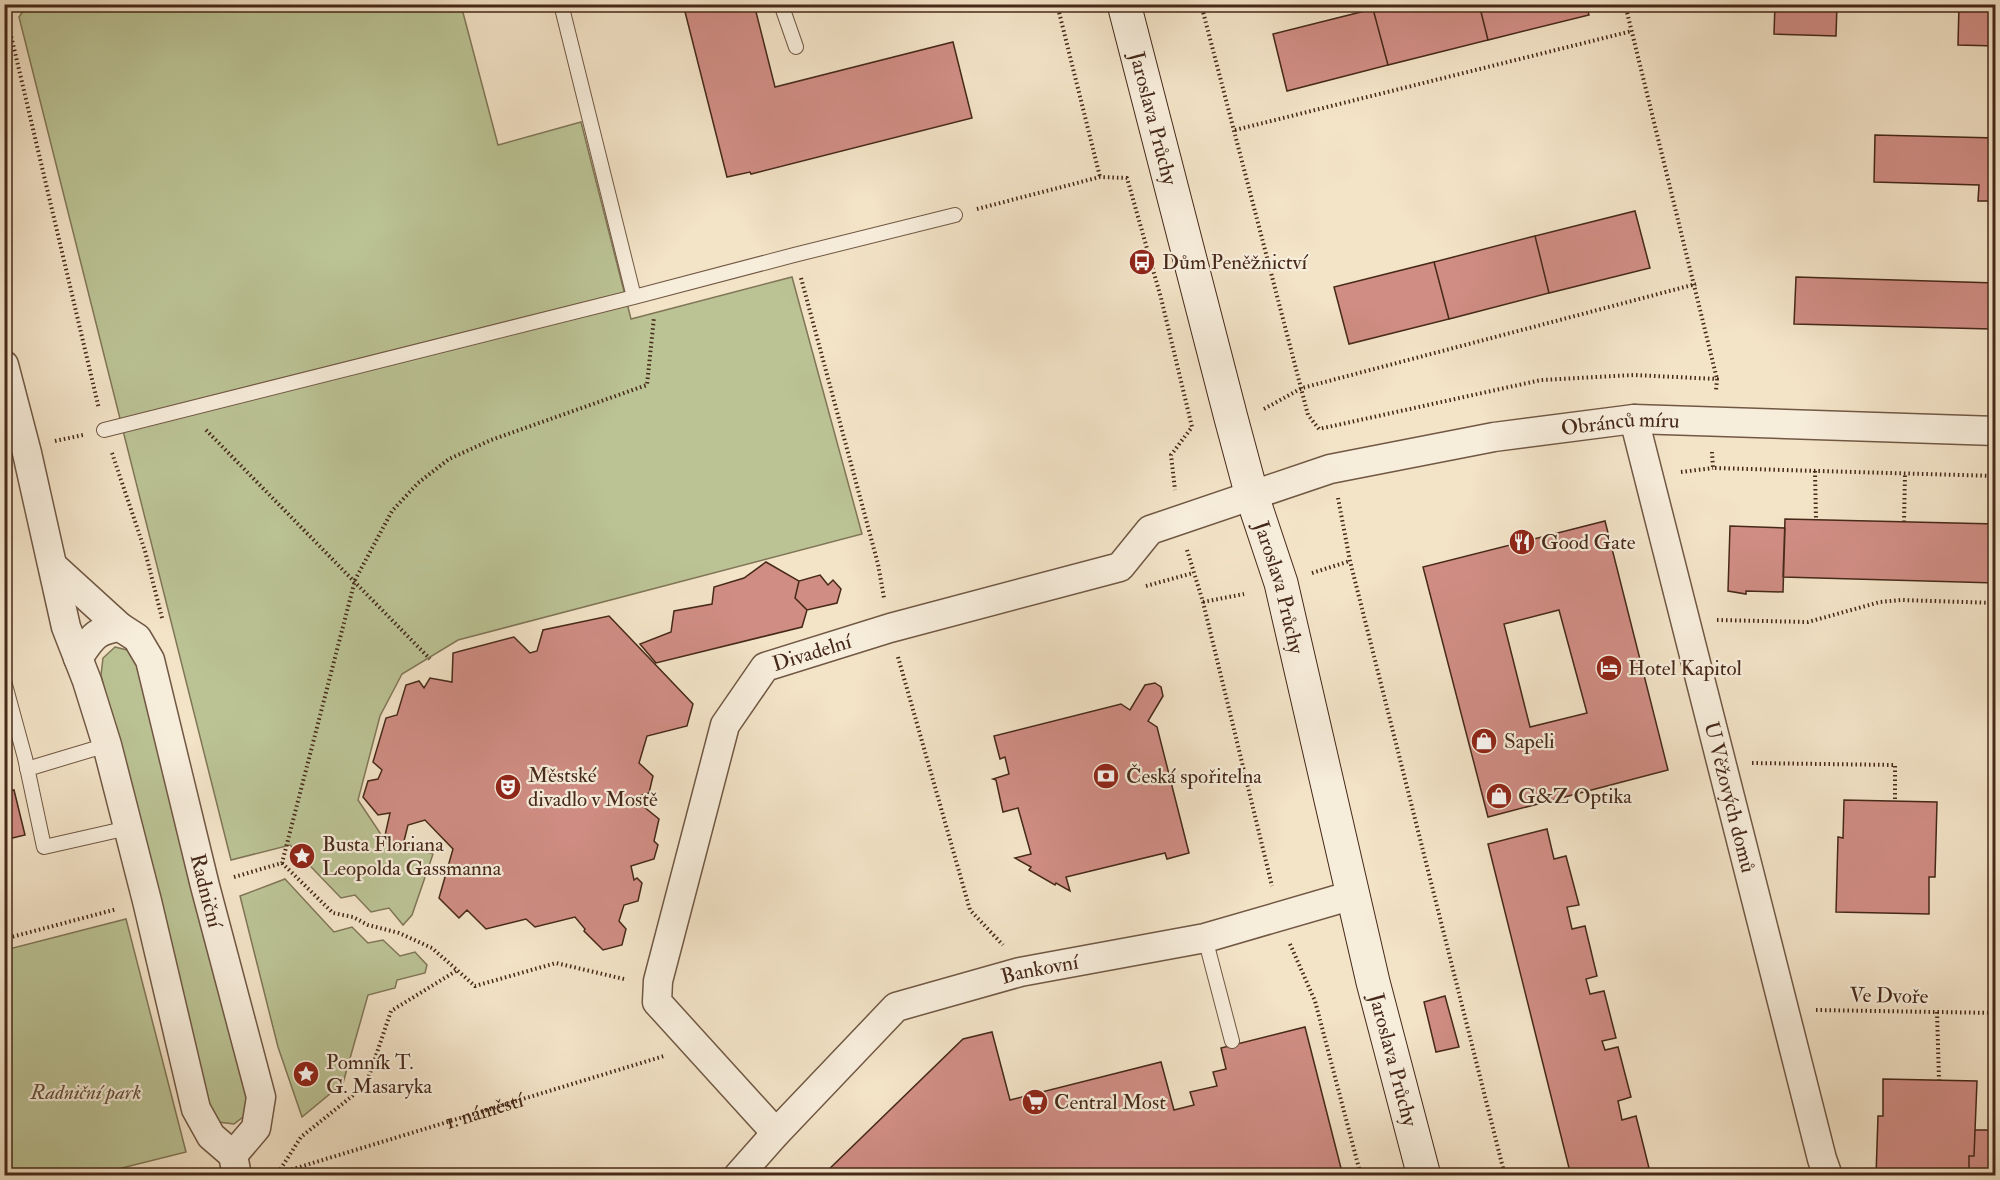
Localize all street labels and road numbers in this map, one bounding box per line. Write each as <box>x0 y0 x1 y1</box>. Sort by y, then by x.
street label: Jaroslava Průchy <box>1123 48 1184 189</box>
street label: Obránců míru <box>1559 406 1680 442</box>
street label: Jaroslava Průchy <box>1247 517 1311 657</box>
street label: Divadelní <box>769 627 856 677</box>
street label: U Věžových domů <box>1698 719 1762 875</box>
street label: Radniční <box>184 851 229 932</box>
street label: Bankovní <box>998 948 1082 990</box>
street label: Ve Dvoře <box>1849 982 1929 1010</box>
street label: Jaroslava Průchy <box>1363 989 1424 1130</box>
street label: 1. náměstí <box>442 1086 528 1135</box>

